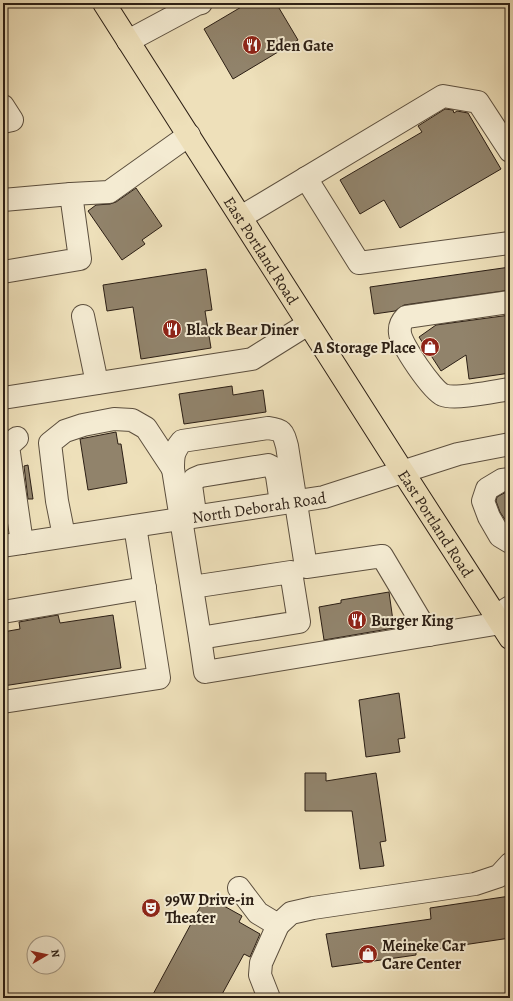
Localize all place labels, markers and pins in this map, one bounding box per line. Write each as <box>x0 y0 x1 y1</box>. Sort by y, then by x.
restaurant icon: Eden Gate <box>241 34 263 56</box>
place label: Eden Gate <box>266 35 334 57</box>
restaurant icon: Black Bear Diner <box>161 318 183 340</box>
place label: Black Bear Diner <box>186 319 299 341</box>
shop icon: A Storage Place <box>419 336 441 358</box>
place label: A Storage Place <box>312 337 416 359</box>
restaurant icon: Burger King <box>346 609 368 631</box>
place label: Burger King <box>371 610 454 632</box>
place label: 99W Drive-in Theater <box>165 889 254 929</box>
theatre icon: 99W Drive-in Theater <box>140 897 162 919</box>
place label: Meineke Car Care Center <box>382 935 466 975</box>
shop icon: Meineke Car Care Center <box>357 943 379 965</box>

